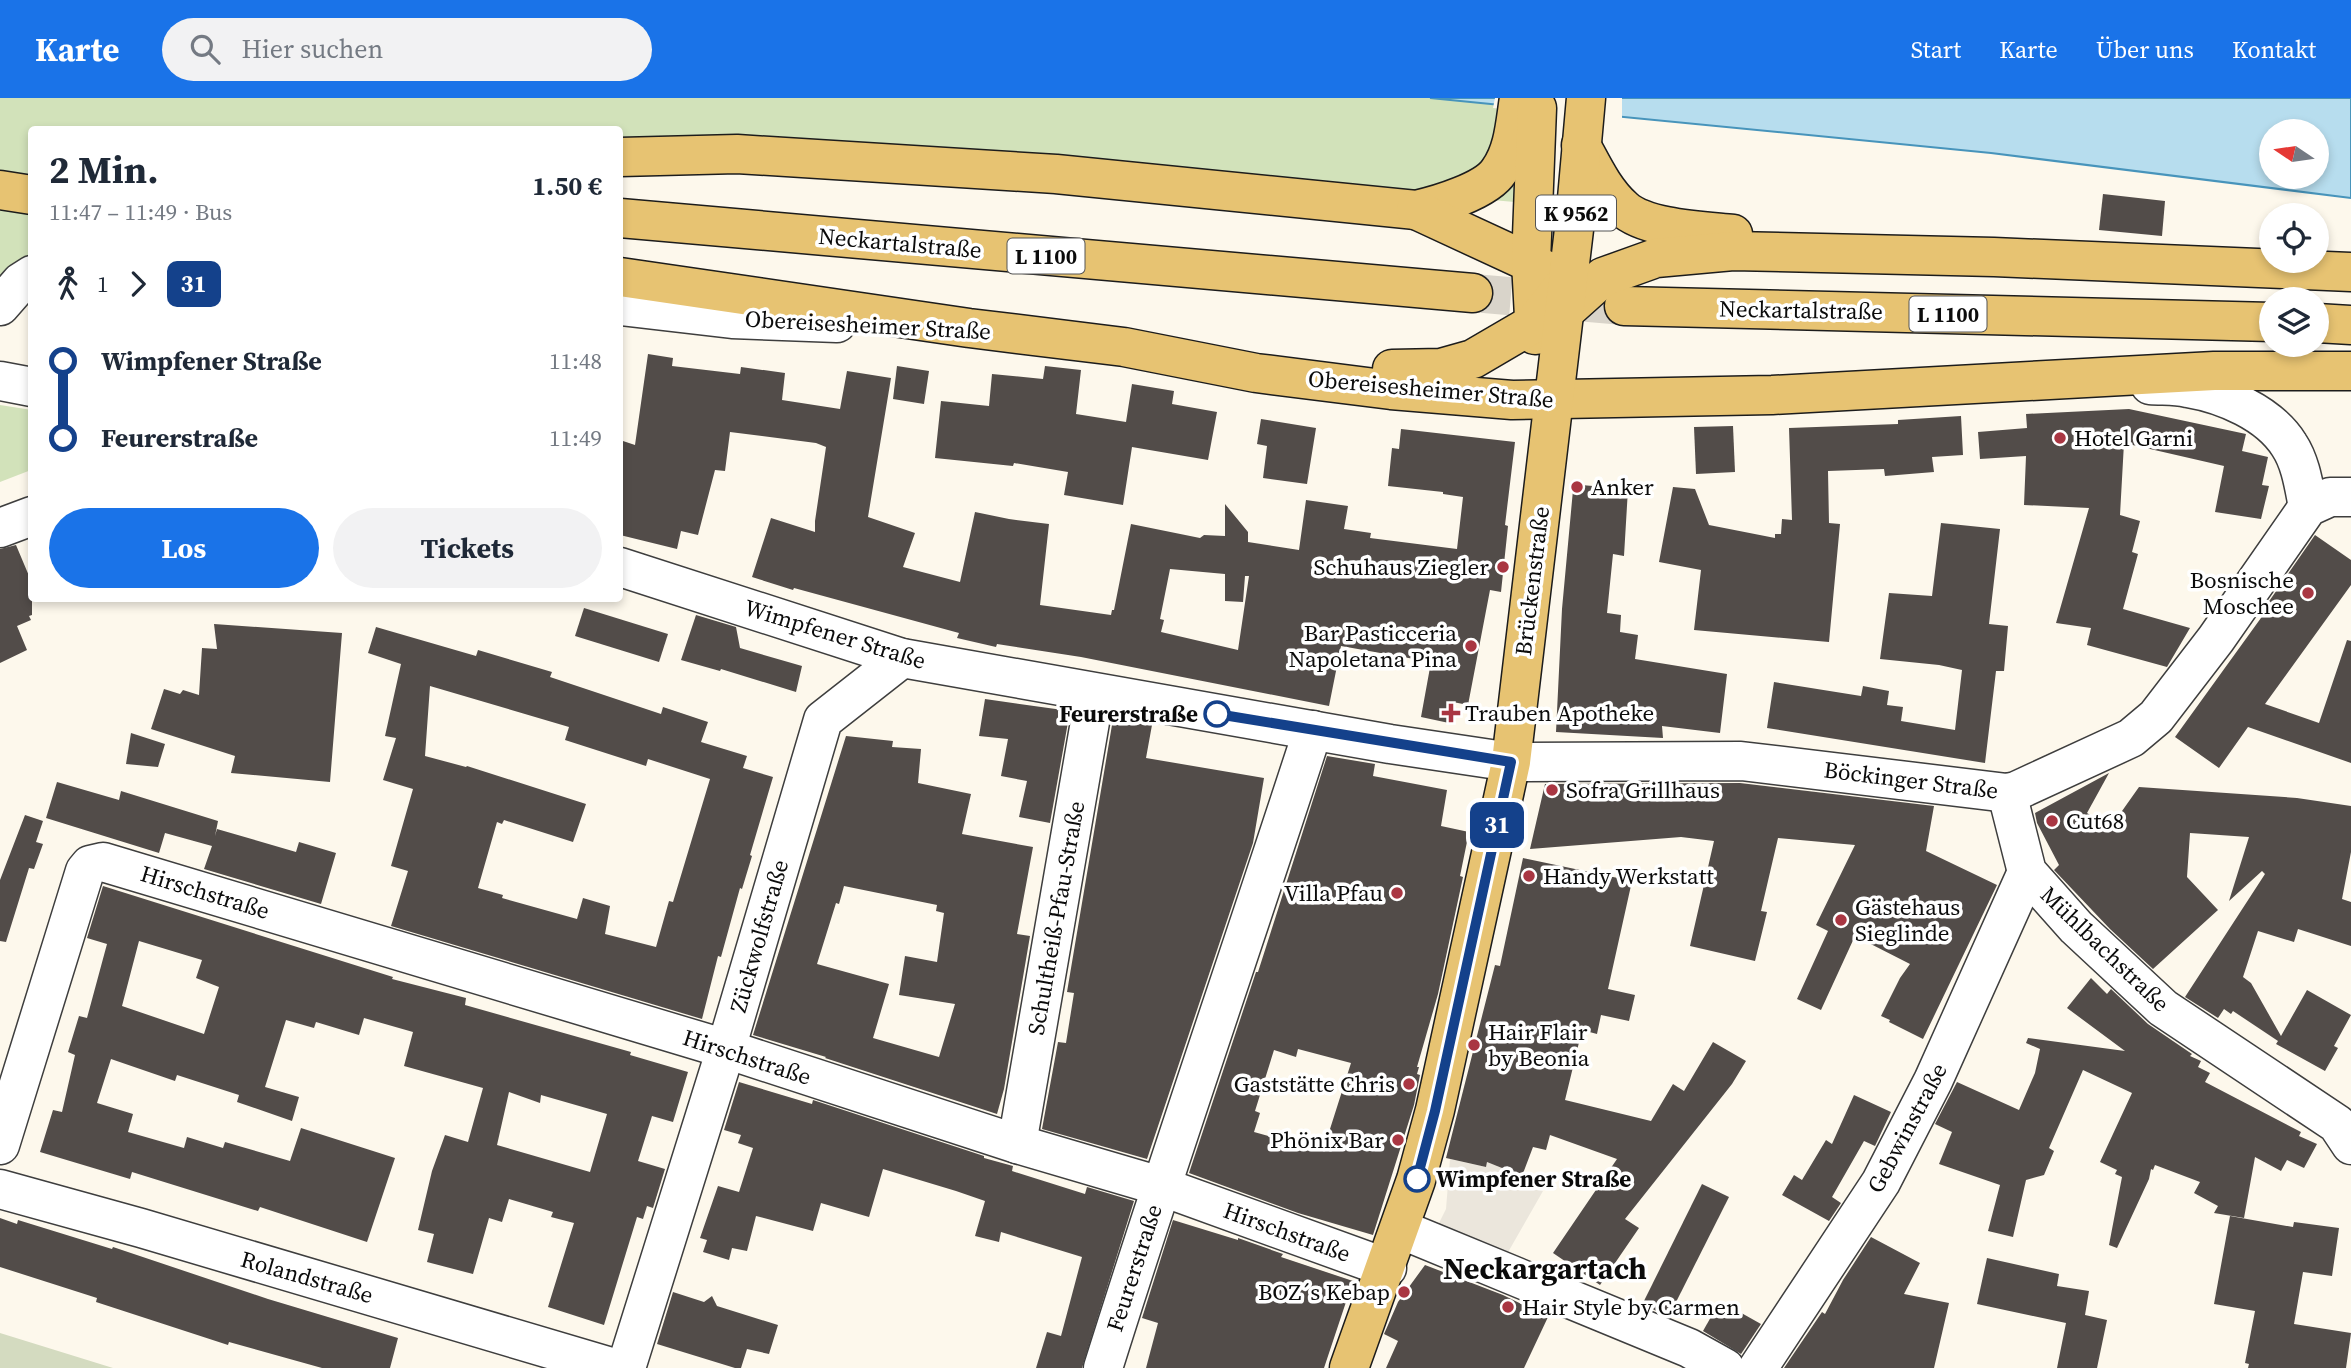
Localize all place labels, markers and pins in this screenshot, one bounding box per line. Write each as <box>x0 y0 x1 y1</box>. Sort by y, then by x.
place label: Hotel Garni <box>2074 422 2193 454</box>
marker: Hotel Garni <box>2052 430 2068 446</box>
place label: Anker <box>1591 471 1654 503</box>
marker: Anker <box>1569 479 1585 495</box>
place label: Schuhaus Ziegler <box>1314 551 1489 583</box>
marker: Schuhaus Ziegler <box>1495 559 1511 575</box>
place label: Bosnische Moschee <box>2190 564 2294 622</box>
marker: Bosnische Moschee <box>2300 585 2316 601</box>
place label: Bar Pasticceria Napoletana Pina <box>1288 617 1457 675</box>
marker: Bar Pasticceria Napoletana Pina <box>1463 638 1479 654</box>
place label: Trauben Apotheke <box>1465 697 1654 729</box>
place label: Feurerstraße <box>1059 698 1198 730</box>
marker: Feurerstraße <box>1204 701 1230 727</box>
marker: Trauben Apotheke <box>1443 705 1459 721</box>
place label: Sofra Grillhaus <box>1566 774 1720 806</box>
marker: Sofra Grillhaus <box>1544 782 1560 798</box>
place label: Cut68 <box>2066 805 2124 837</box>
marker: Cut68 <box>2044 813 2060 829</box>
place label: Handy Werkstatt <box>1543 860 1714 892</box>
marker: Handy Werkstatt <box>1521 868 1537 884</box>
place label: Villa Pfau <box>1284 877 1383 909</box>
marker: Villa Pfau <box>1389 885 1405 901</box>
place label: Gästehaus Sieglinde <box>1855 891 1960 949</box>
marker: Gästehaus Sieglinde <box>1833 912 1849 928</box>
place label: Hair Flair by Beonia <box>1488 1016 1590 1074</box>
marker: Hair Flair by Beonia <box>1466 1037 1482 1053</box>
place label: Gaststätte Chris <box>1234 1068 1395 1100</box>
marker: Gaststätte Chris <box>1401 1076 1417 1092</box>
place label: Phönix Bar <box>1270 1124 1384 1156</box>
marker: Phönix Bar <box>1390 1132 1406 1148</box>
place label: Wimpfener Straße <box>1436 1163 1631 1195</box>
marker: Wimpfener Straße <box>1404 1166 1430 1192</box>
place label: BOZ´s Kebap <box>1258 1276 1390 1308</box>
marker: BOZ´s Kebap <box>1396 1284 1412 1300</box>
place label: Hair Style by Carmen <box>1522 1291 1740 1323</box>
marker: Hair Style by Carmen <box>1500 1299 1516 1315</box>

